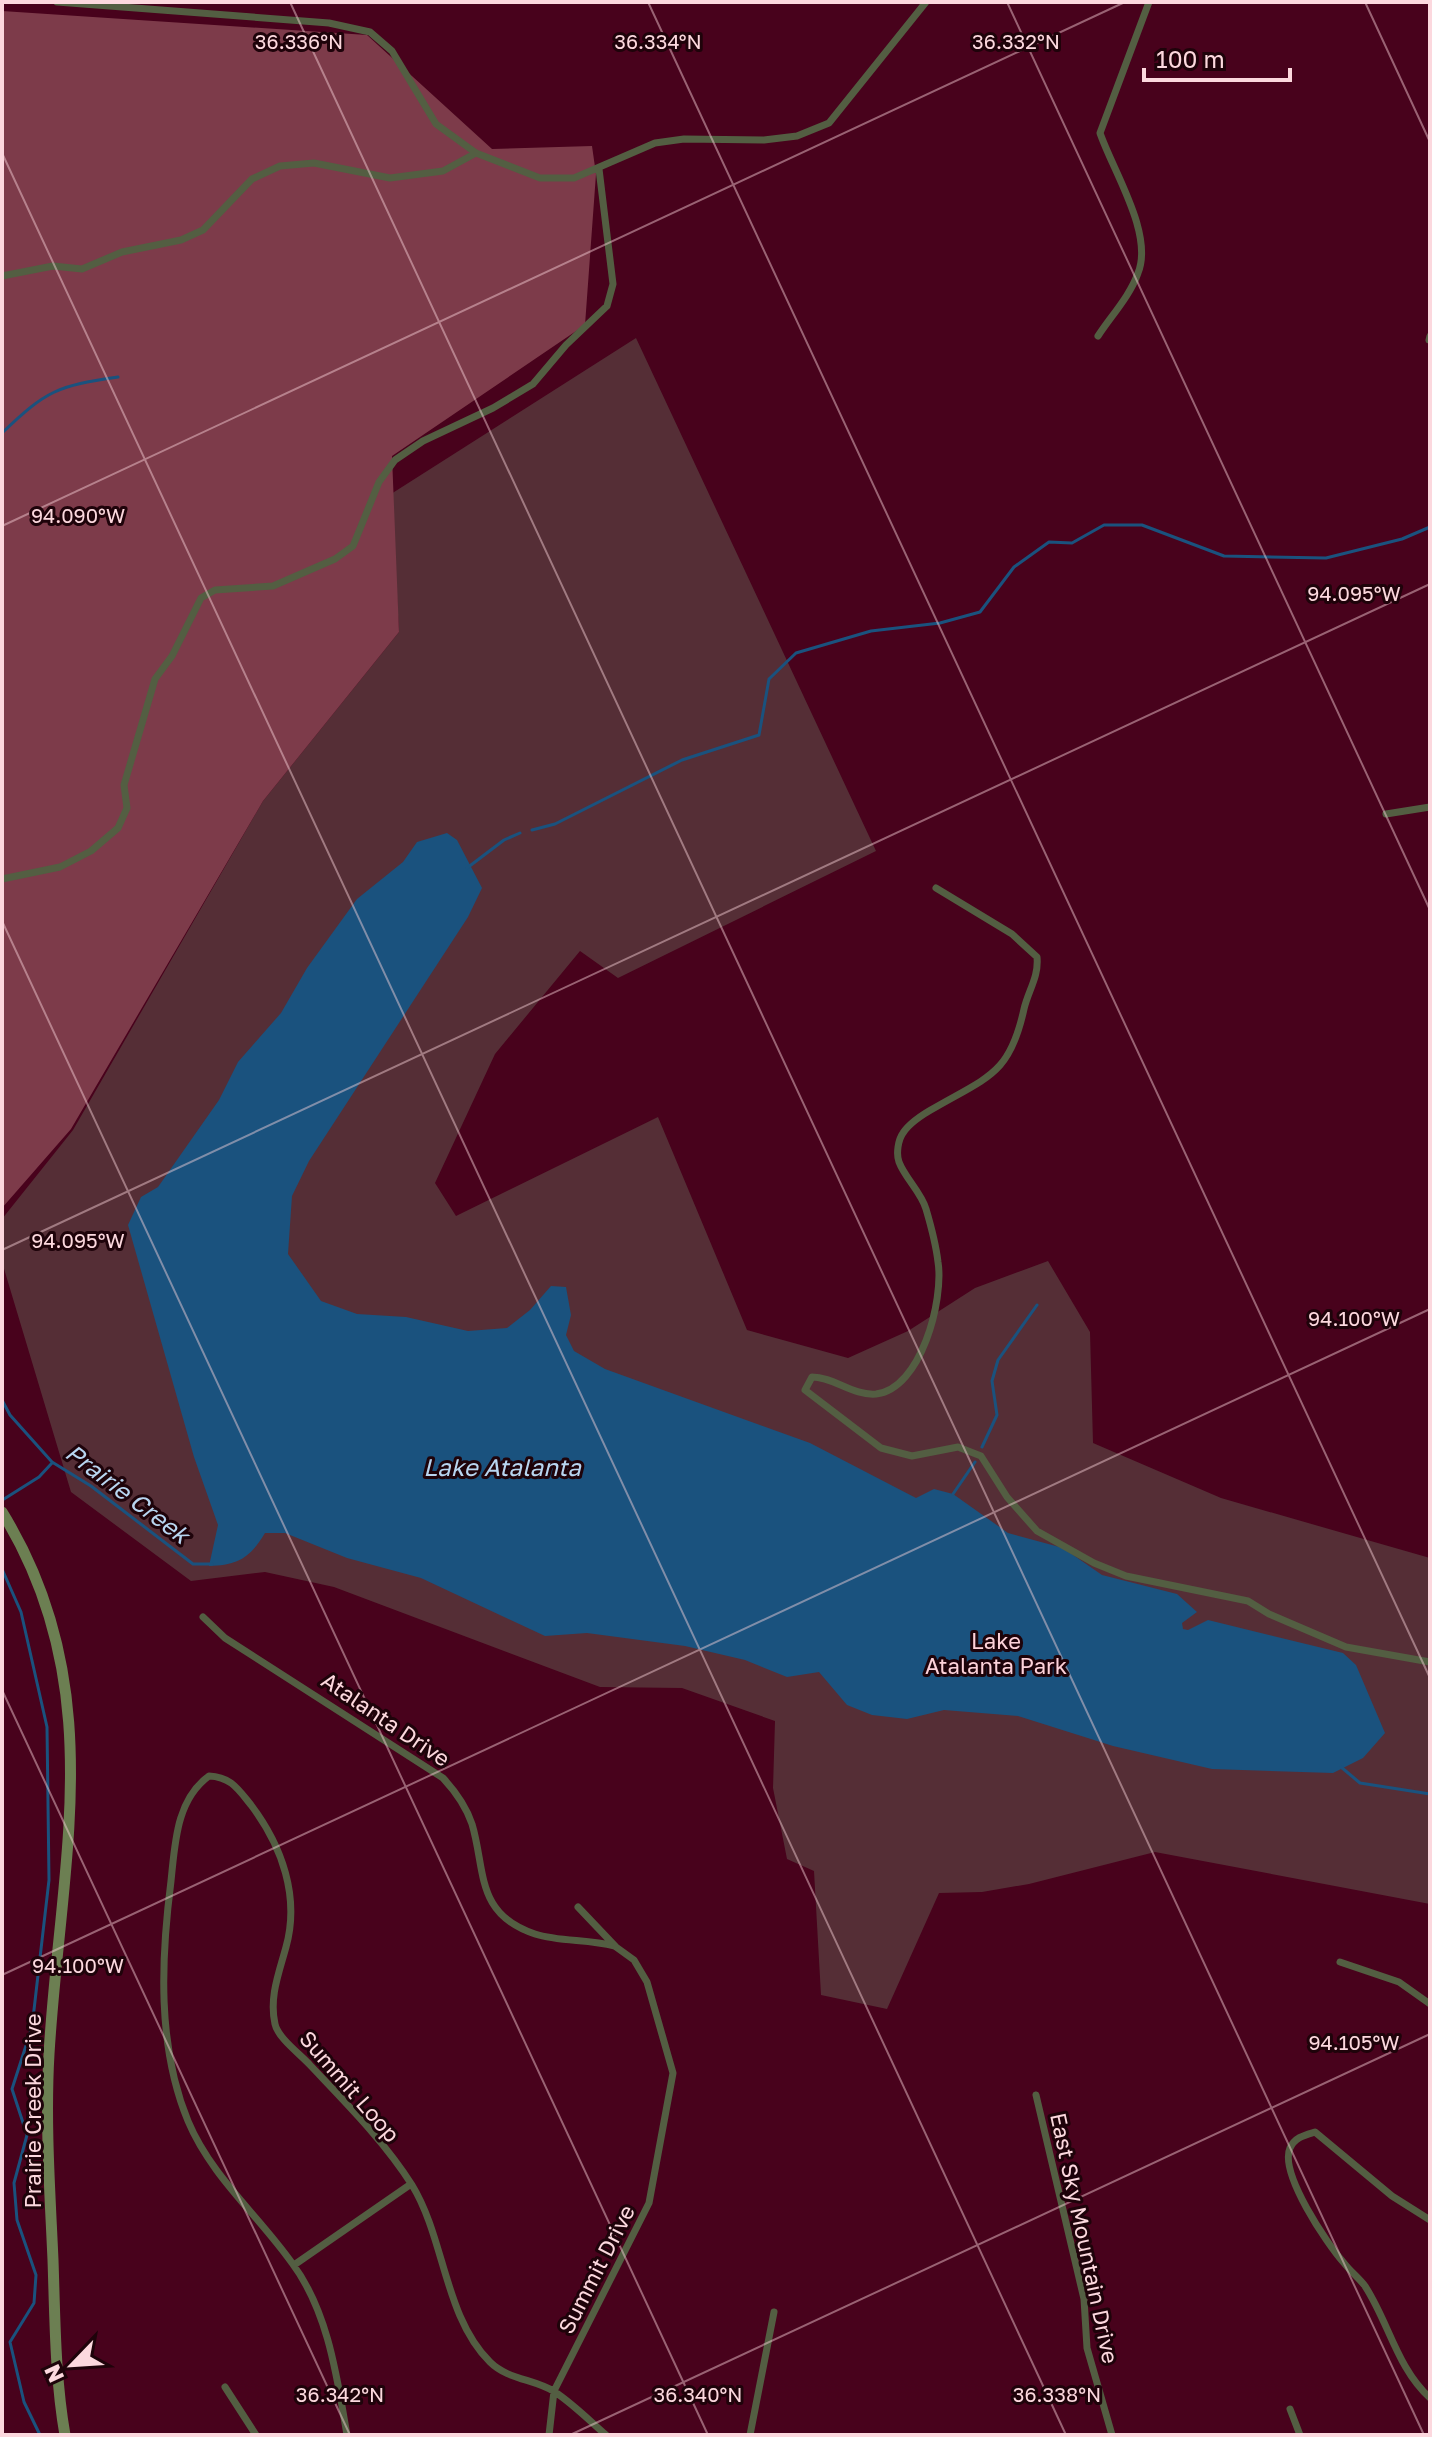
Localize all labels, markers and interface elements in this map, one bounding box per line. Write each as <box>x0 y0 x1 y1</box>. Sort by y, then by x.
text: 36.336°N <box>255 29 343 53</box>
text: 36.334°N <box>614 29 702 53</box>
text: 36.332°N <box>972 29 1060 53</box>
scale bar <box>1144 32 1290 82</box>
text: 100 m <box>1156 44 1225 73</box>
text: 94.090°W <box>31 503 125 527</box>
text: 94.095°W <box>1307 581 1401 605</box>
text: 94.095°W <box>31 1228 125 1252</box>
text: 94.100°W <box>1308 1306 1400 1330</box>
water label: Prairie Creek <box>60 1437 198 1550</box>
water label: Lake Atalanta <box>423 1452 582 1481</box>
park label: Lake Atalanta Park <box>925 1627 1067 1679</box>
street label: Atalanta Drive <box>317 1666 455 1772</box>
text: 94.100°W <box>32 1953 124 1977</box>
street label: Prairie Creek Drive <box>19 2013 46 2209</box>
street label: Summit Loop <box>294 2025 406 2147</box>
text: 94.105°W <box>1309 2030 1400 2054</box>
street label: East Sky Mountain Drive <box>1045 2110 1125 2366</box>
street label: Summit Drive <box>552 2200 640 2338</box>
north arrow <box>32 2325 112 2405</box>
text: N <box>38 2360 69 2387</box>
text: 36.342°N <box>296 2382 384 2406</box>
text: 36.340°N <box>653 2382 743 2406</box>
text: 36.338°N <box>1013 2382 1101 2406</box>

